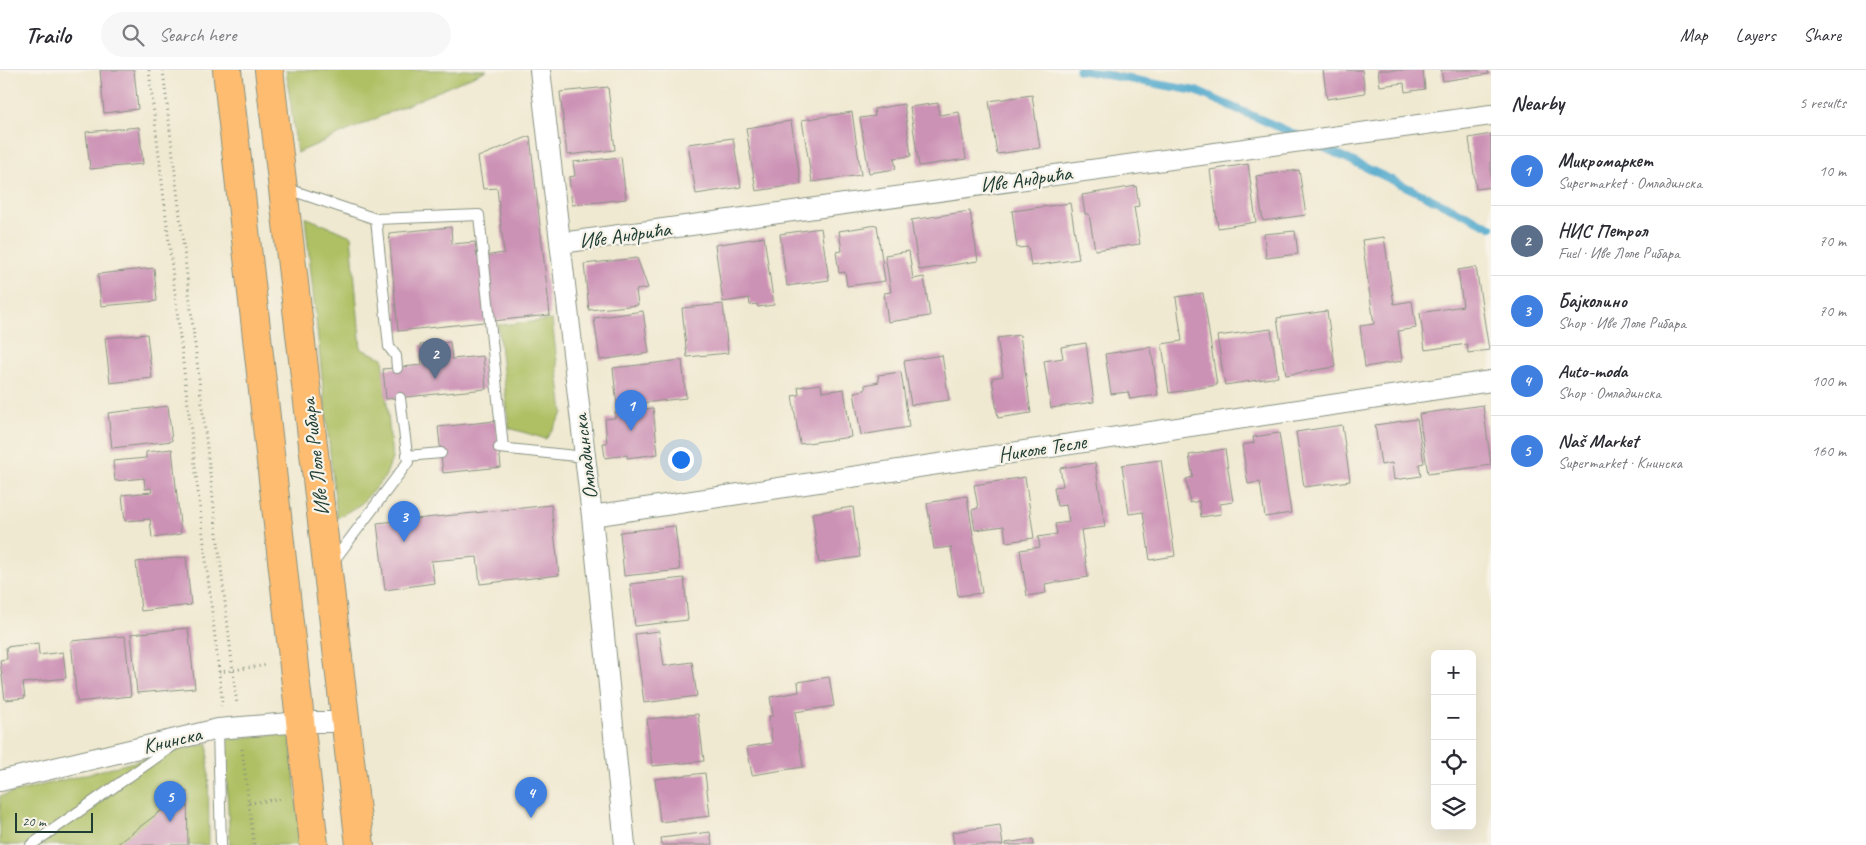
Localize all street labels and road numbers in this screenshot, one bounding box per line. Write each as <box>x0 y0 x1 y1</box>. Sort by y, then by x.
street label: Иве Андрића <box>978 159 1075 198</box>
street label: Иве Андрића <box>577 215 674 254</box>
street label: Иве Лоле Рибара <box>295 395 335 517</box>
street label: Омладинска <box>567 411 603 501</box>
street label: Николе Тесле <box>996 428 1089 468</box>
street label: Книнска <box>140 720 205 759</box>

